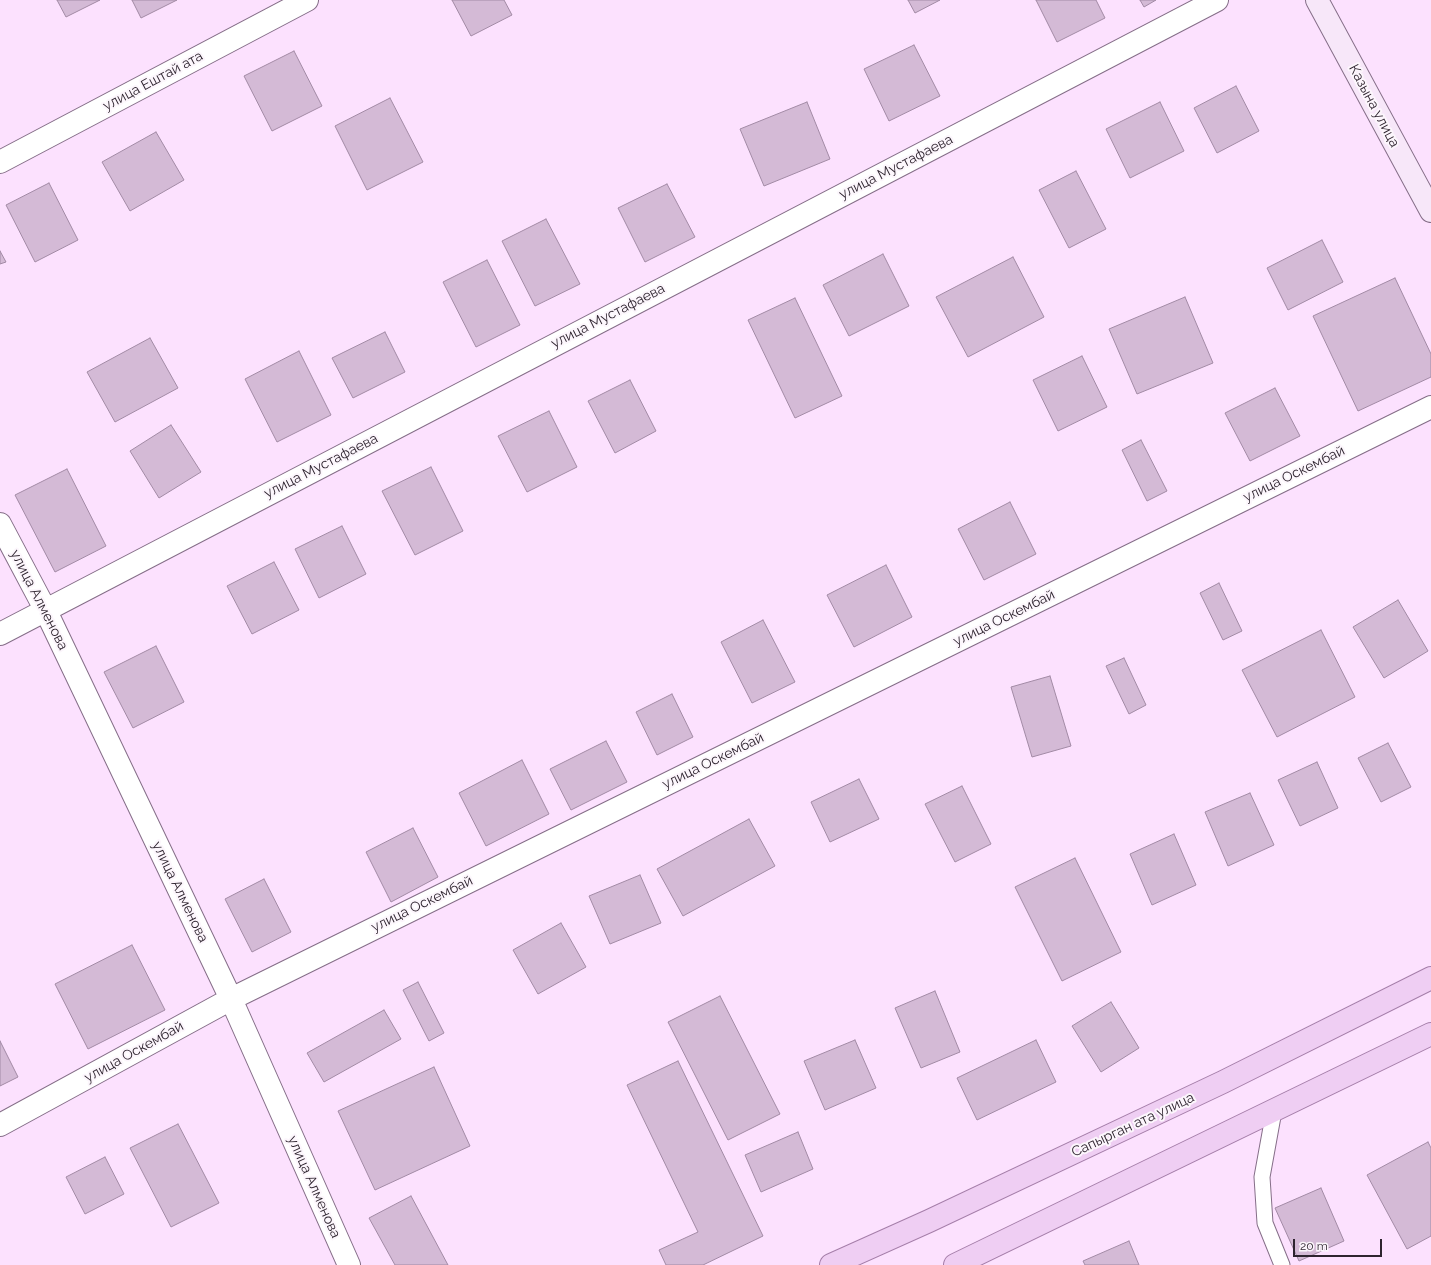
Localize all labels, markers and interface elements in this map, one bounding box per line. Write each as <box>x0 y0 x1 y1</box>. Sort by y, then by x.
street label: улица Ештай ата <box>100 48 206 114</box>
street label: Казына улица <box>1345 62 1403 150</box>
street label: улица Мустафаева <box>836 131 956 203</box>
street label: улица Мустафаева <box>548 280 668 352</box>
street label: улица Мустафаева <box>261 430 381 502</box>
street label: улица Оскембай <box>1241 442 1347 506</box>
street label: улица Алменова <box>6 547 72 653</box>
street label: улица Оскембай <box>951 586 1057 650</box>
street label: улица Оскембай <box>660 729 766 793</box>
street label: улица Алменова <box>148 839 212 945</box>
street label: улица Оскембай <box>369 872 475 936</box>
street label: улица Оскембай <box>81 1018 187 1086</box>
street label: Сапырган ата улица <box>1069 1089 1197 1161</box>
street label: улица Алменова <box>284 1133 344 1241</box>
scale bar <box>1295 1231 1384 1257</box>
text: 20 m <box>1300 1239 1328 1253</box>

